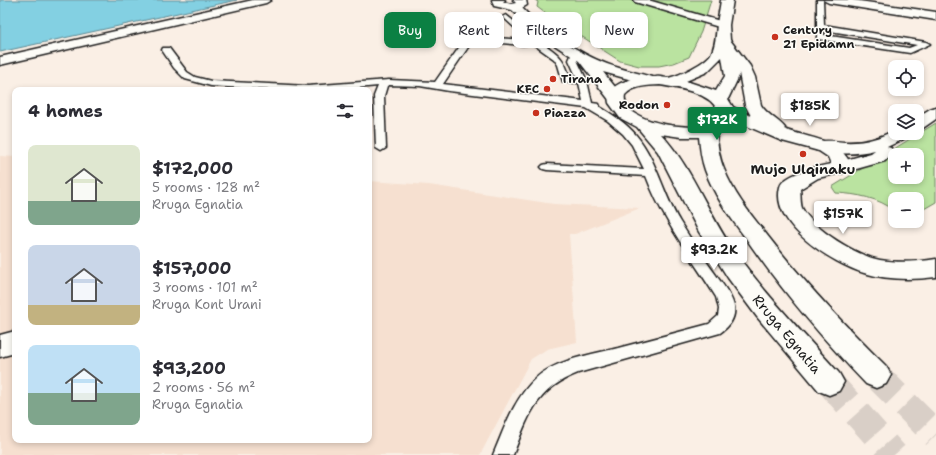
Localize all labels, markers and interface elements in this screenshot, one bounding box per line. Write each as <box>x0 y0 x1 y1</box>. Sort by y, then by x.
chip: Buy <box>384 12 436 48</box>
chip: Rent <box>444 12 504 48</box>
chip: Filters <box>512 12 582 48</box>
chip: New <box>590 12 648 48</box>
place label: Century 21 Epidamn <box>783 22 854 52</box>
marker: Century 21 Epidamn <box>770 32 780 42</box>
map controls <box>888 60 924 228</box>
button: locate <box>888 60 924 96</box>
place label: Tirana <box>561 71 603 87</box>
marker: Tirana <box>548 74 558 84</box>
place label: KFC <box>517 81 539 97</box>
marker: KFC <box>542 84 552 94</box>
pin: $185K <box>782 93 838 127</box>
place label: Rodon <box>619 97 659 113</box>
text: $185K <box>790 97 830 114</box>
text: 4 homes <box>28 100 103 122</box>
icon: filters <box>334 100 356 122</box>
marker: Rodon <box>662 100 672 110</box>
button: layers <box>888 104 924 140</box>
place label: Piazza <box>544 105 587 121</box>
pin: $172K <box>689 107 745 141</box>
marker: Piazza <box>531 108 541 118</box>
text: $172K <box>697 111 737 128</box>
button: + <box>888 148 924 184</box>
marker: Mujo Ulqinaku <box>798 149 808 159</box>
text: $172,000 <box>152 157 233 179</box>
place label: Mujo Ulqinaku <box>751 160 856 178</box>
icon: home <box>60 161 108 209</box>
text: 5 rooms · 128 m² <box>152 179 260 196</box>
button: − <box>888 192 924 228</box>
text: Rruga Egnatia <box>152 196 243 213</box>
pin: $157K <box>815 201 871 235</box>
text: $157K <box>823 205 863 222</box>
pin: $93.2K <box>681 237 747 271</box>
text: $93.2K <box>690 241 738 258</box>
text: $157,000 <box>152 257 231 279</box>
icon: home <box>60 261 108 309</box>
text: 3 rooms · 101 m² <box>152 279 258 296</box>
street label: Rruga Egnatia <box>749 291 826 378</box>
text: Rruga Kont Urani <box>152 296 262 313</box>
text: $93,200 <box>152 357 226 379</box>
icon: home <box>60 361 108 409</box>
text: 2 rooms · 56 m² <box>152 379 255 396</box>
text: Rruga Egnatia <box>152 396 243 413</box>

